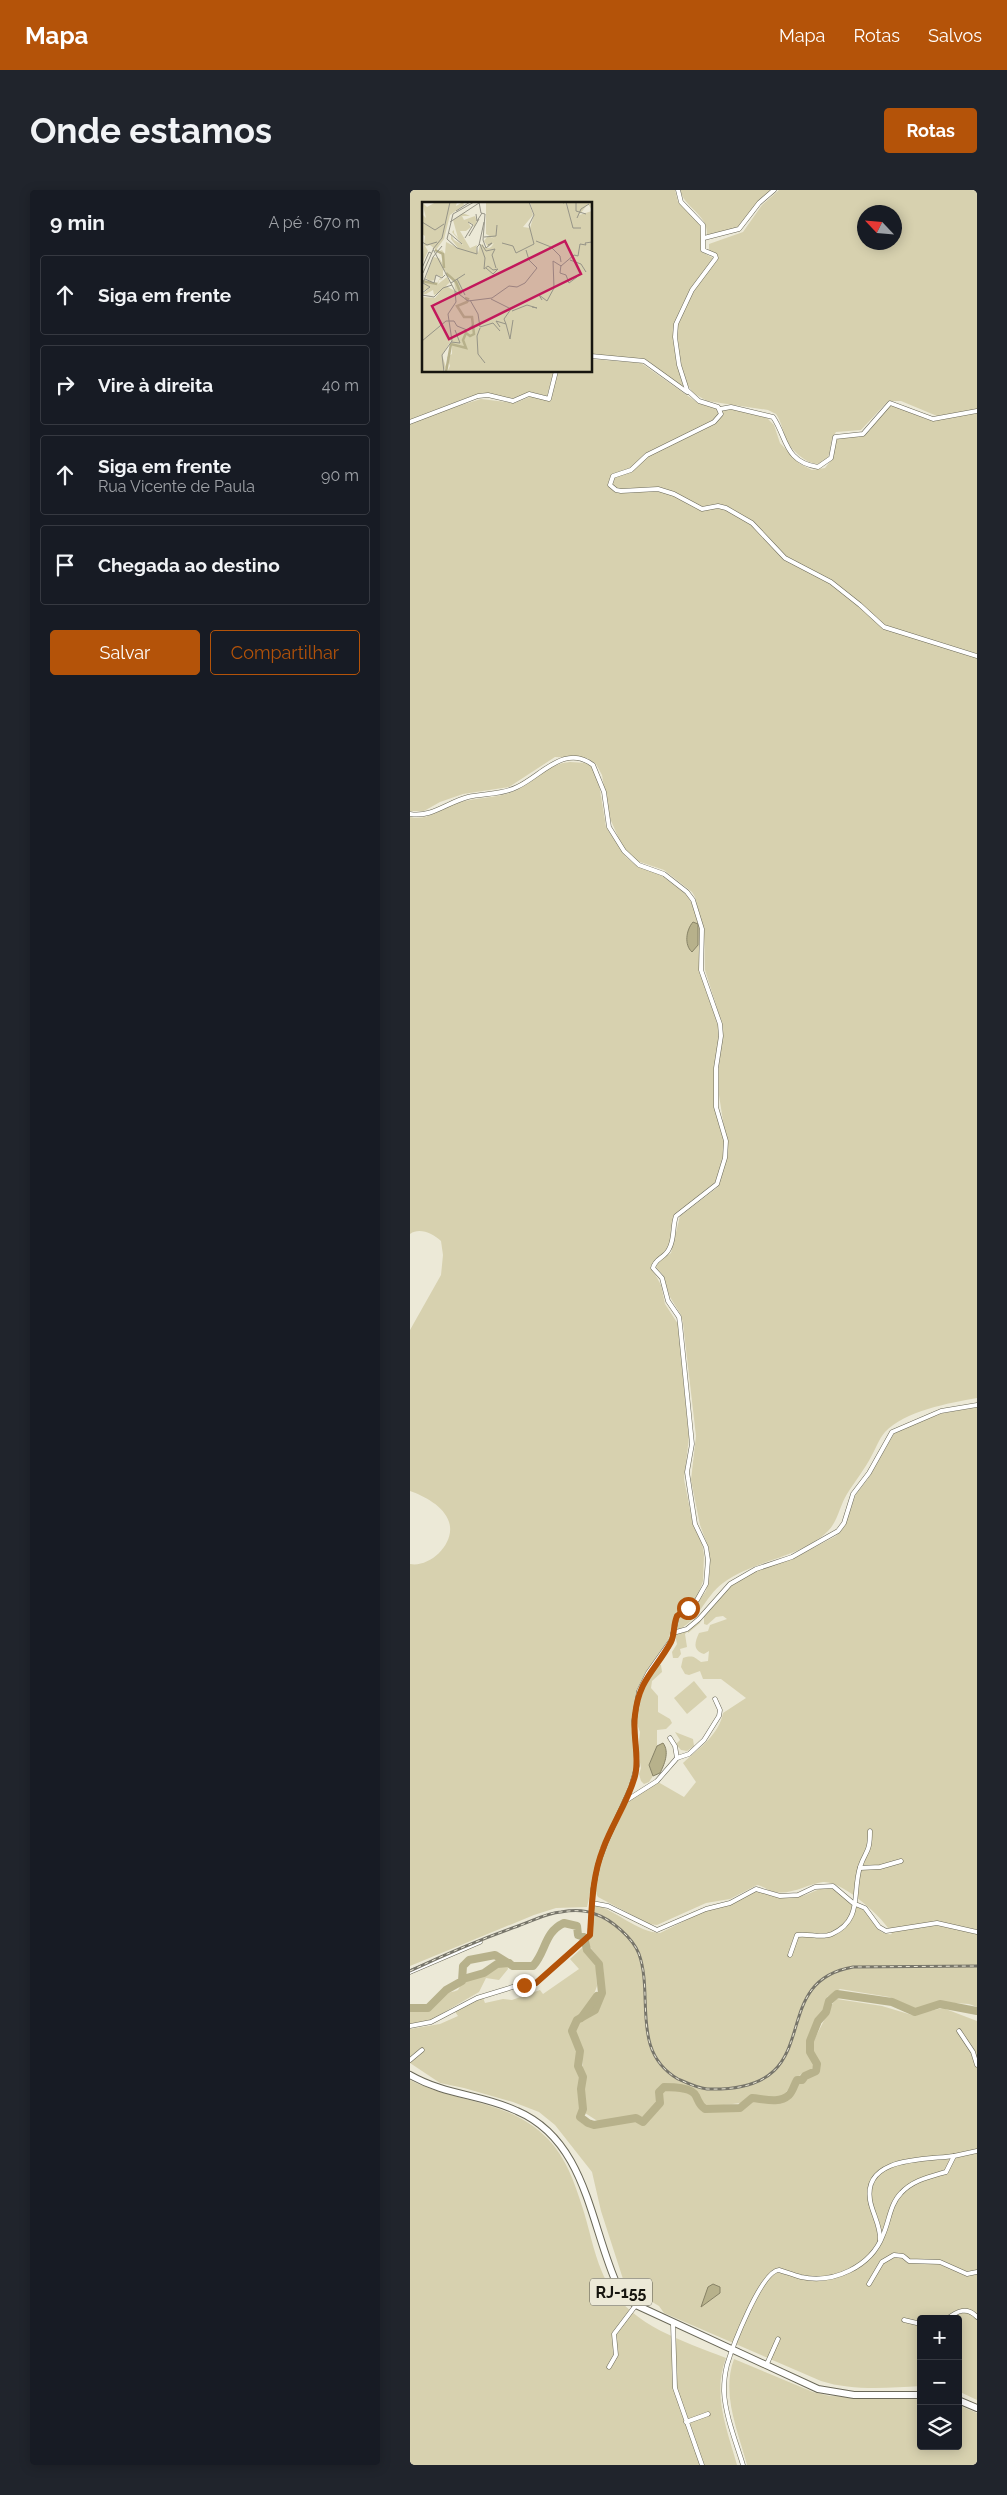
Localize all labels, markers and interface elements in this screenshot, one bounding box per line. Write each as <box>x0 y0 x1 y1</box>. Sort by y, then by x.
text: Mapa <box>25 21 88 50</box>
text: Mapa <box>779 25 825 46</box>
text: Rotas <box>853 25 900 46</box>
text: Salvos <box>928 25 982 46</box>
button: Rotas <box>884 108 977 153</box>
text: Onde estamos <box>30 110 272 151</box>
inset map <box>422 202 592 372</box>
north arrow <box>857 205 902 250</box>
text: 9 min <box>50 210 105 235</box>
text: A pé · 670 m <box>268 213 360 232</box>
icon: ahead <box>51 281 79 309</box>
text: Siga em frente <box>98 284 231 306</box>
text: 540 m <box>313 286 359 305</box>
icon: right <box>51 371 79 399</box>
text: Vire à direita <box>98 374 213 396</box>
text: 40 m <box>322 376 359 395</box>
text: Siga em frente <box>98 455 231 477</box>
icon: ahead <box>51 461 79 489</box>
text: 90 m <box>321 466 359 485</box>
text: Rua Vicente de Paula <box>98 477 255 496</box>
icon: arrive <box>51 551 79 579</box>
text: Chegada ao destino <box>98 554 280 576</box>
button: Salvar <box>50 630 200 675</box>
button: Compartilhar <box>210 630 360 675</box>
route start <box>677 1597 700 1620</box>
route end <box>513 1974 536 1997</box>
road number: RJ-155 <box>590 2278 652 2306</box>
map controls <box>917 2315 962 2450</box>
button: + <box>917 2315 962 2360</box>
button: − <box>917 2360 962 2405</box>
button: layers <box>917 2405 962 2450</box>

